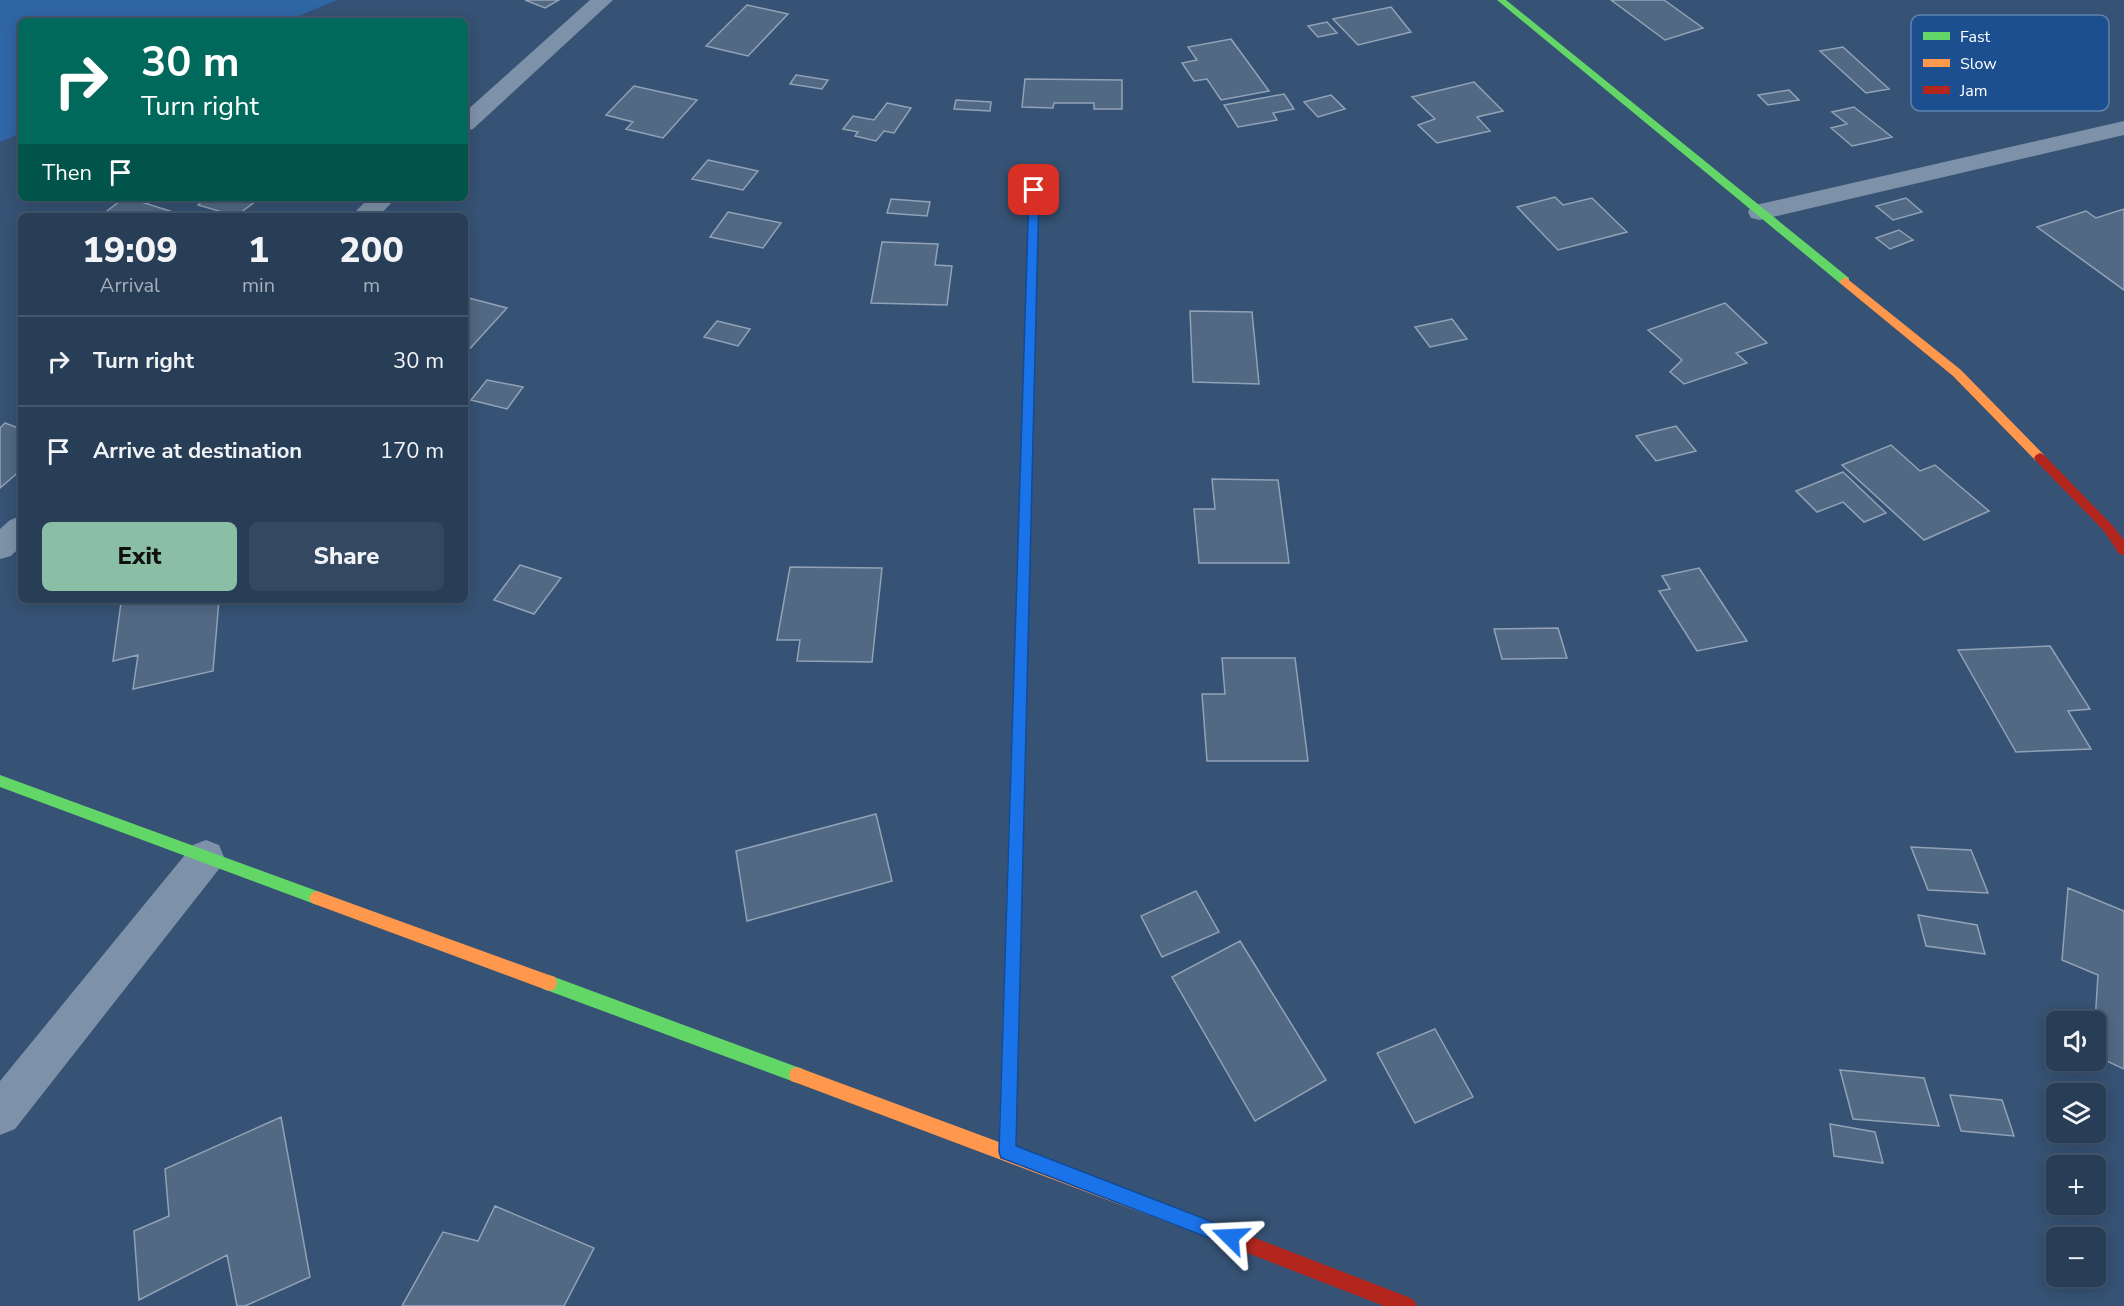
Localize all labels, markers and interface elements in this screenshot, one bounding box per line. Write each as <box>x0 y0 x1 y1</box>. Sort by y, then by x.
legend <box>1911 15 2109 111</box>
text: Fast <box>1960 26 1991 48</box>
text: 30 m <box>141 34 240 91</box>
icon: right <box>42 42 120 120</box>
text: Slow <box>1960 53 1997 75</box>
text: Jam <box>1959 80 1987 102</box>
text: Turn right <box>141 88 259 125</box>
icon: arrive <box>104 156 137 189</box>
text: Then <box>42 158 92 188</box>
pin <box>1008 164 1059 215</box>
icon: arrive <box>1017 173 1050 206</box>
text: 19:09 <box>82 226 178 275</box>
text: 1 <box>248 226 269 275</box>
text: 200 <box>339 226 404 275</box>
text: Arrival <box>100 272 160 299</box>
text: min <box>242 272 275 299</box>
text: m <box>363 272 380 299</box>
icon: right <box>42 345 75 378</box>
text: Turn right <box>93 346 194 376</box>
text: 30 m <box>393 346 444 376</box>
icon: arrive <box>42 435 75 468</box>
text: Arrive at destination <box>93 436 302 466</box>
text: 170 m <box>380 436 444 466</box>
button: Exit <box>42 522 237 591</box>
button: Share <box>249 522 444 591</box>
map controls <box>2046 1011 2106 1287</box>
button: sound <box>2046 1011 2106 1071</box>
button: layers <box>2046 1083 2106 1143</box>
button: + <box>2046 1155 2106 1215</box>
position arrow <box>1198 1205 1262 1269</box>
button: − <box>2046 1227 2106 1287</box>

